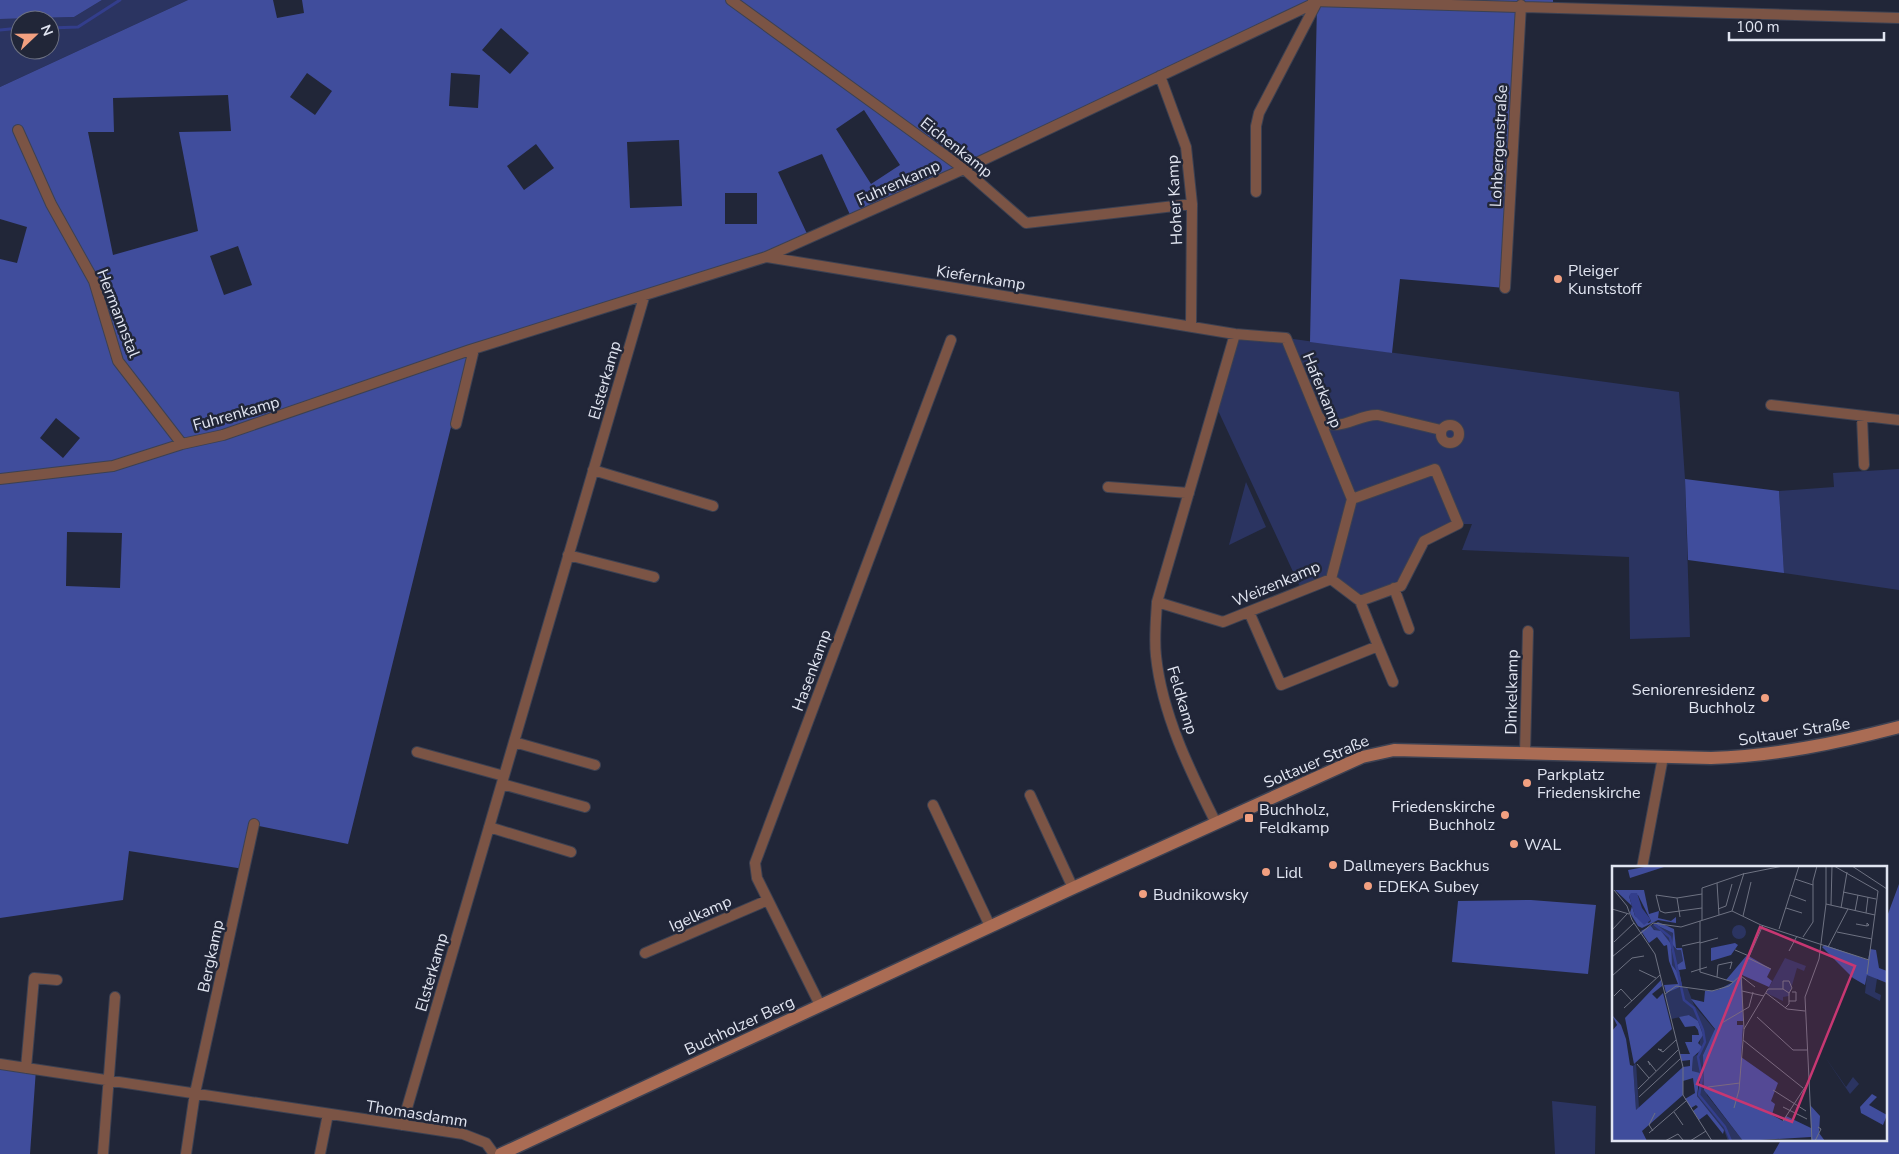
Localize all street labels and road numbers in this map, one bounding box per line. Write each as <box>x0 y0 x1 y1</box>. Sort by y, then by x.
street label: Lohbergenstraße <box>1485 84 1513 208</box>
street label: Eichenkamp <box>916 112 997 183</box>
street label: Hoher Kamp <box>1162 154 1188 245</box>
street label: Fuhrenkamp <box>853 155 944 211</box>
street label: Kiefernkamp <box>935 260 1027 296</box>
street label: Hermannstal <box>91 266 145 361</box>
street label: Elsterkamp <box>583 338 627 422</box>
street label: Haferkamp <box>1297 349 1347 431</box>
street label: Fuhrenkamp <box>190 391 282 437</box>
street label: Weizenkamp <box>1229 556 1324 612</box>
street label: Hasenkamp <box>787 626 837 714</box>
street label: Dinkelkamp <box>1500 649 1524 735</box>
street label: Feldkamp <box>1161 663 1203 737</box>
street label: Soltauer Straße <box>1737 712 1852 752</box>
street label: Soltauer Straße <box>1260 730 1373 794</box>
street label: Igelkamp <box>666 890 735 937</box>
street label: Bergkamp <box>193 918 229 995</box>
street label: Elsterkamp <box>410 930 454 1014</box>
street label: Buchholzer Berg <box>681 991 798 1061</box>
street label: Thomasdamm <box>364 1095 469 1133</box>

